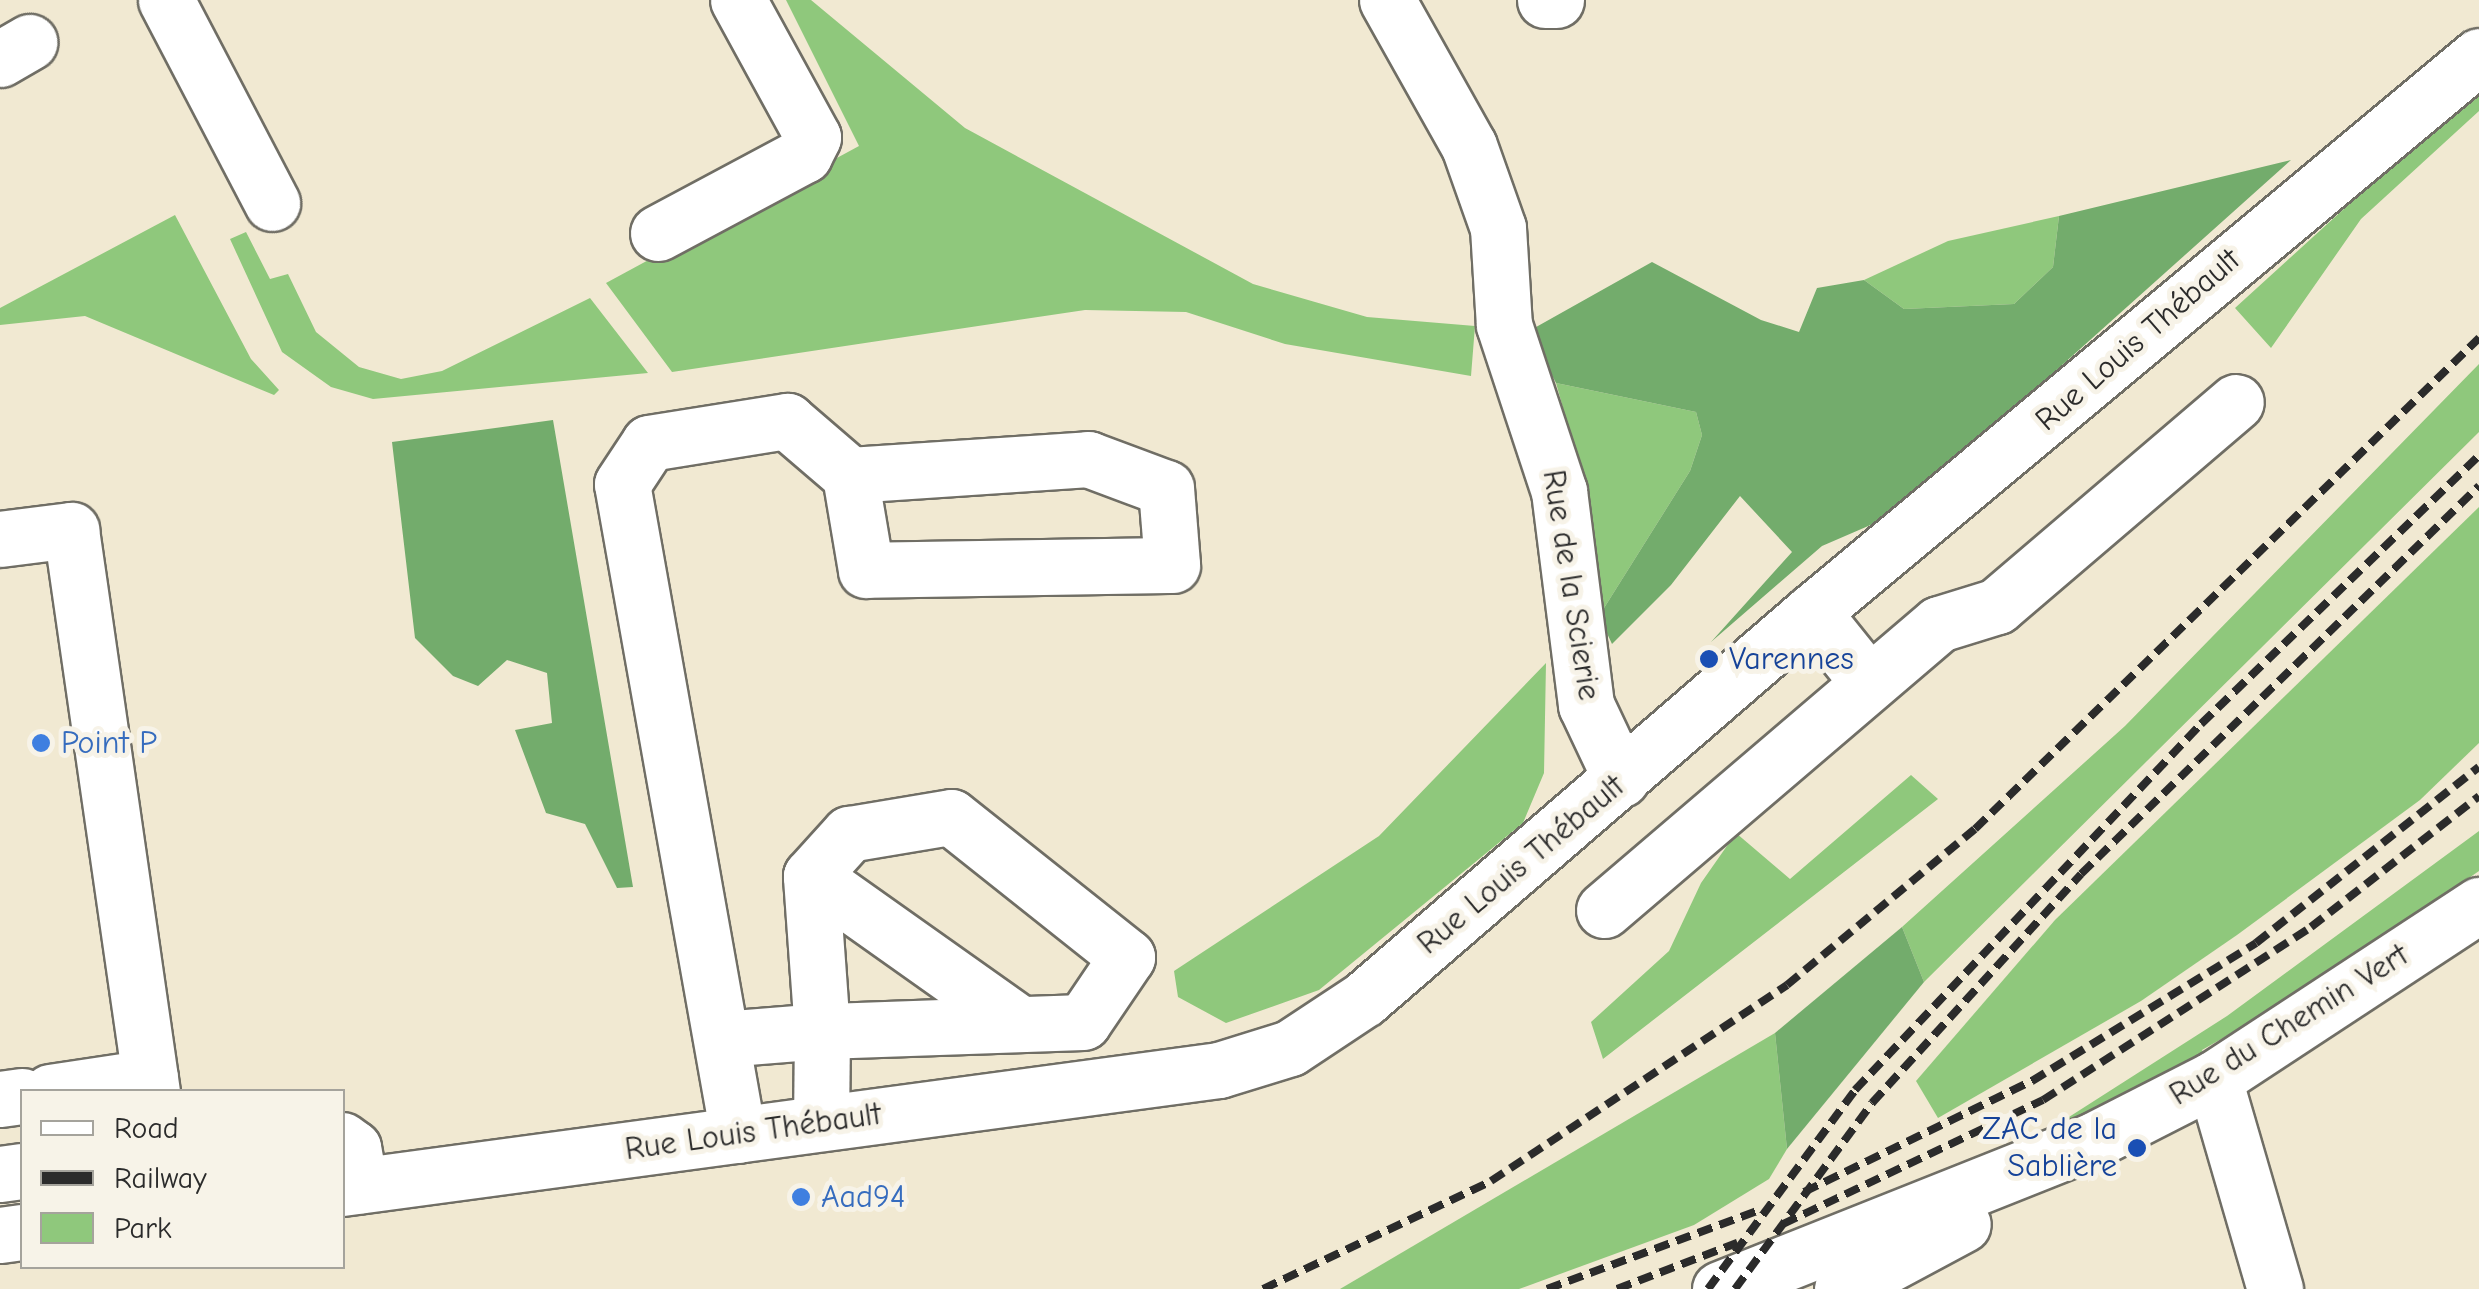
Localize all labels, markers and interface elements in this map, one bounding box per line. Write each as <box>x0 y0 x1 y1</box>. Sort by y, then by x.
street label: Rue Louis Thébault <box>2028 241 2248 439</box>
street label: Rue de la Scierie <box>1534 467 1608 703</box>
place label: Varennes <box>1729 640 1854 678</box>
marker: Varennes <box>1698 648 1720 670</box>
place label: Point P <box>61 724 157 762</box>
marker: Point P <box>30 732 52 754</box>
street label: Rue Louis Thébault <box>1410 767 1632 963</box>
street label: Rue du Chemin Vert <box>2163 936 2415 1114</box>
legend <box>20 1089 345 1269</box>
street label: Rue Louis Thébault <box>622 1095 884 1169</box>
text: Road <box>114 1111 179 1146</box>
place label: ZAC de la Sablière <box>1982 1111 2117 1186</box>
marker: ZAC de la Sablière <box>2126 1137 2148 1159</box>
text: Railway <box>114 1161 207 1196</box>
place label: Aad94 <box>821 1178 906 1216</box>
marker: Aad94 <box>790 1186 812 1208</box>
text: Park <box>114 1211 171 1246</box>

